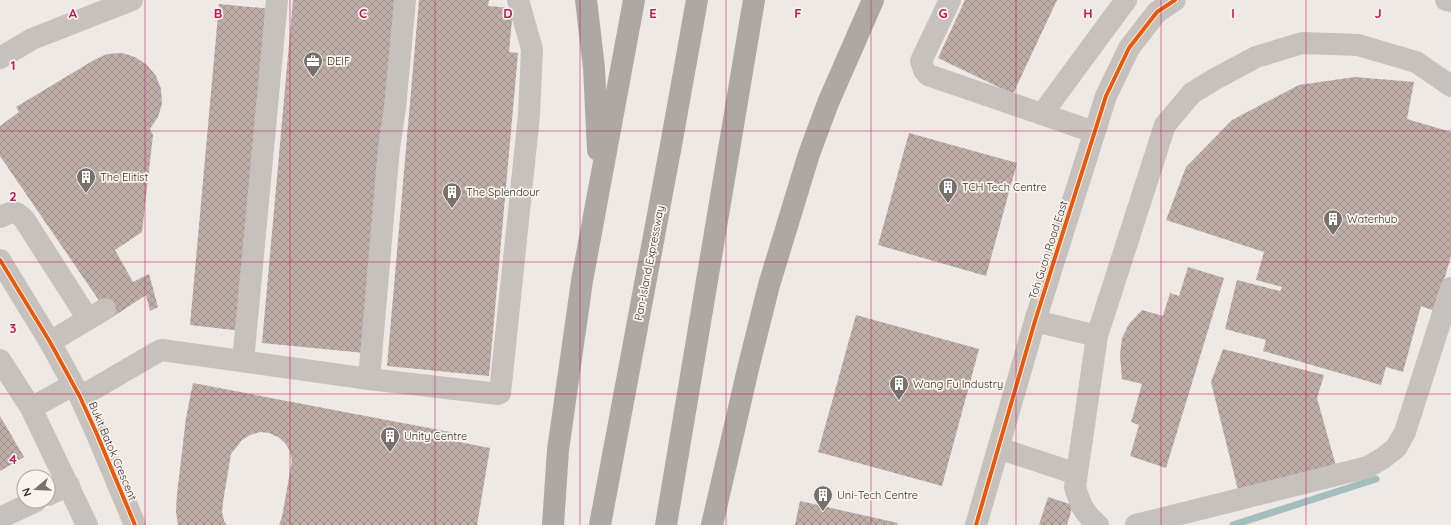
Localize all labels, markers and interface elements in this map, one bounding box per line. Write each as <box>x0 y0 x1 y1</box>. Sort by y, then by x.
text: A <box>69 5 78 21</box>
text: B <box>214 5 222 21</box>
text: C <box>359 5 367 21</box>
text: D <box>503 5 513 21</box>
text: E <box>649 5 657 21</box>
text: F <box>794 5 802 21</box>
text: G <box>938 5 948 21</box>
text: H <box>1083 5 1093 21</box>
text: I <box>1231 5 1235 21</box>
text: J <box>1374 5 1382 21</box>
office icon: DEIF <box>302 50 324 78</box>
place label: DEIF <box>327 54 350 68</box>
text: 1 <box>10 57 16 73</box>
building icon: The Elitist <box>75 166 97 194</box>
place label: The Elitist <box>100 170 148 184</box>
building icon: TCH Tech Centre <box>937 176 959 204</box>
place label: TCH Tech Centre <box>962 180 1047 194</box>
building icon: The Splendour <box>441 181 463 209</box>
place label: The Splendour <box>466 185 541 199</box>
text: 2 <box>9 188 17 204</box>
street label: Toh Guan Road East <box>1025 198 1071 301</box>
street label: Pan-Island Expressway <box>631 204 667 322</box>
building icon: Waterhub <box>1322 208 1344 236</box>
place label: Waterhub <box>1347 212 1398 226</box>
text: 3 <box>10 320 17 336</box>
building icon: Wang Fu Industry <box>888 373 910 401</box>
place label: Wang Fu Industry <box>913 377 1003 391</box>
street label: Bukit Batok Crescent <box>86 399 140 503</box>
building icon: Unity Centre <box>379 425 401 453</box>
place label: Unity Centre <box>404 429 467 443</box>
text: 4 <box>9 451 17 467</box>
north arrow <box>16 469 56 509</box>
building icon: Uni-Tech Centre <box>812 484 834 512</box>
text: N <box>19 486 34 498</box>
place label: Uni-Tech Centre <box>837 488 918 502</box>

